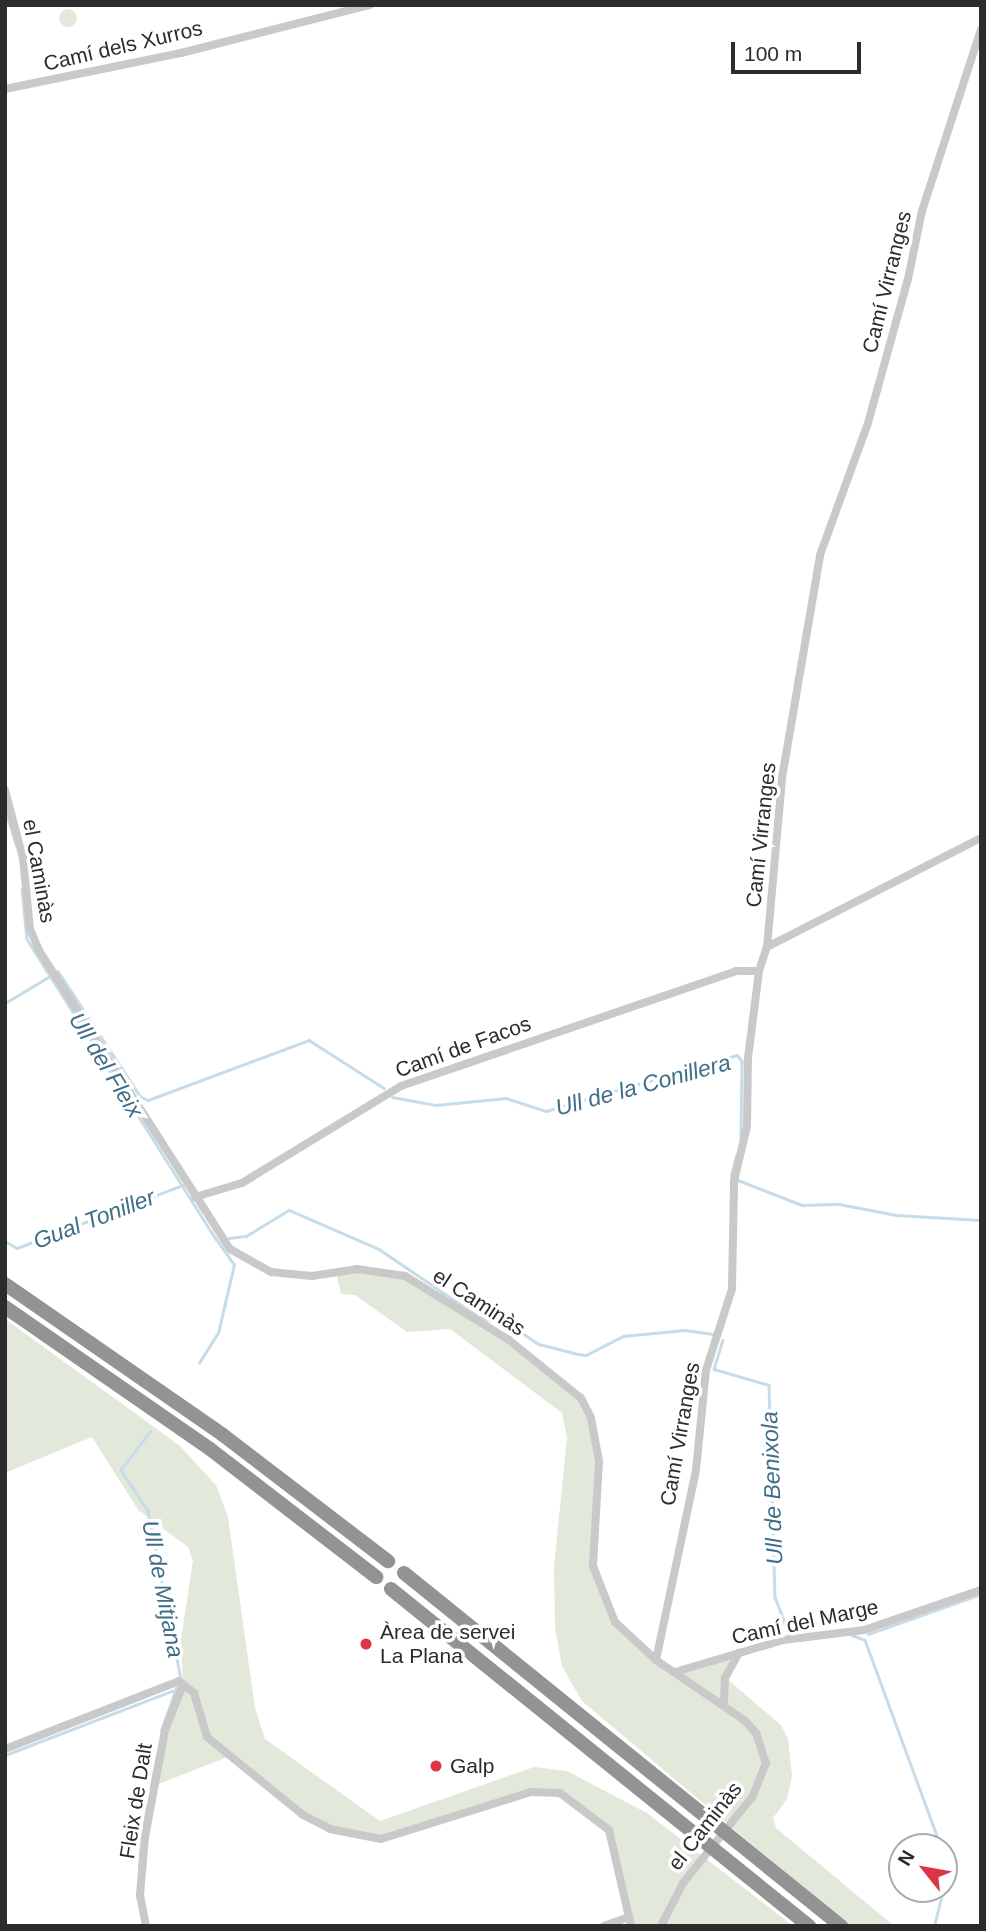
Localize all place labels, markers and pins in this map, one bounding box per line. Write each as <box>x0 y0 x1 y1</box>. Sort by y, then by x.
place label: Àrea de servei La Plana <box>380 1619 515 1669</box>
marker: Àrea de servei La Plana <box>358 1636 374 1652</box>
place label: Galp <box>450 1753 494 1779</box>
marker: Galp <box>428 1758 444 1774</box>

